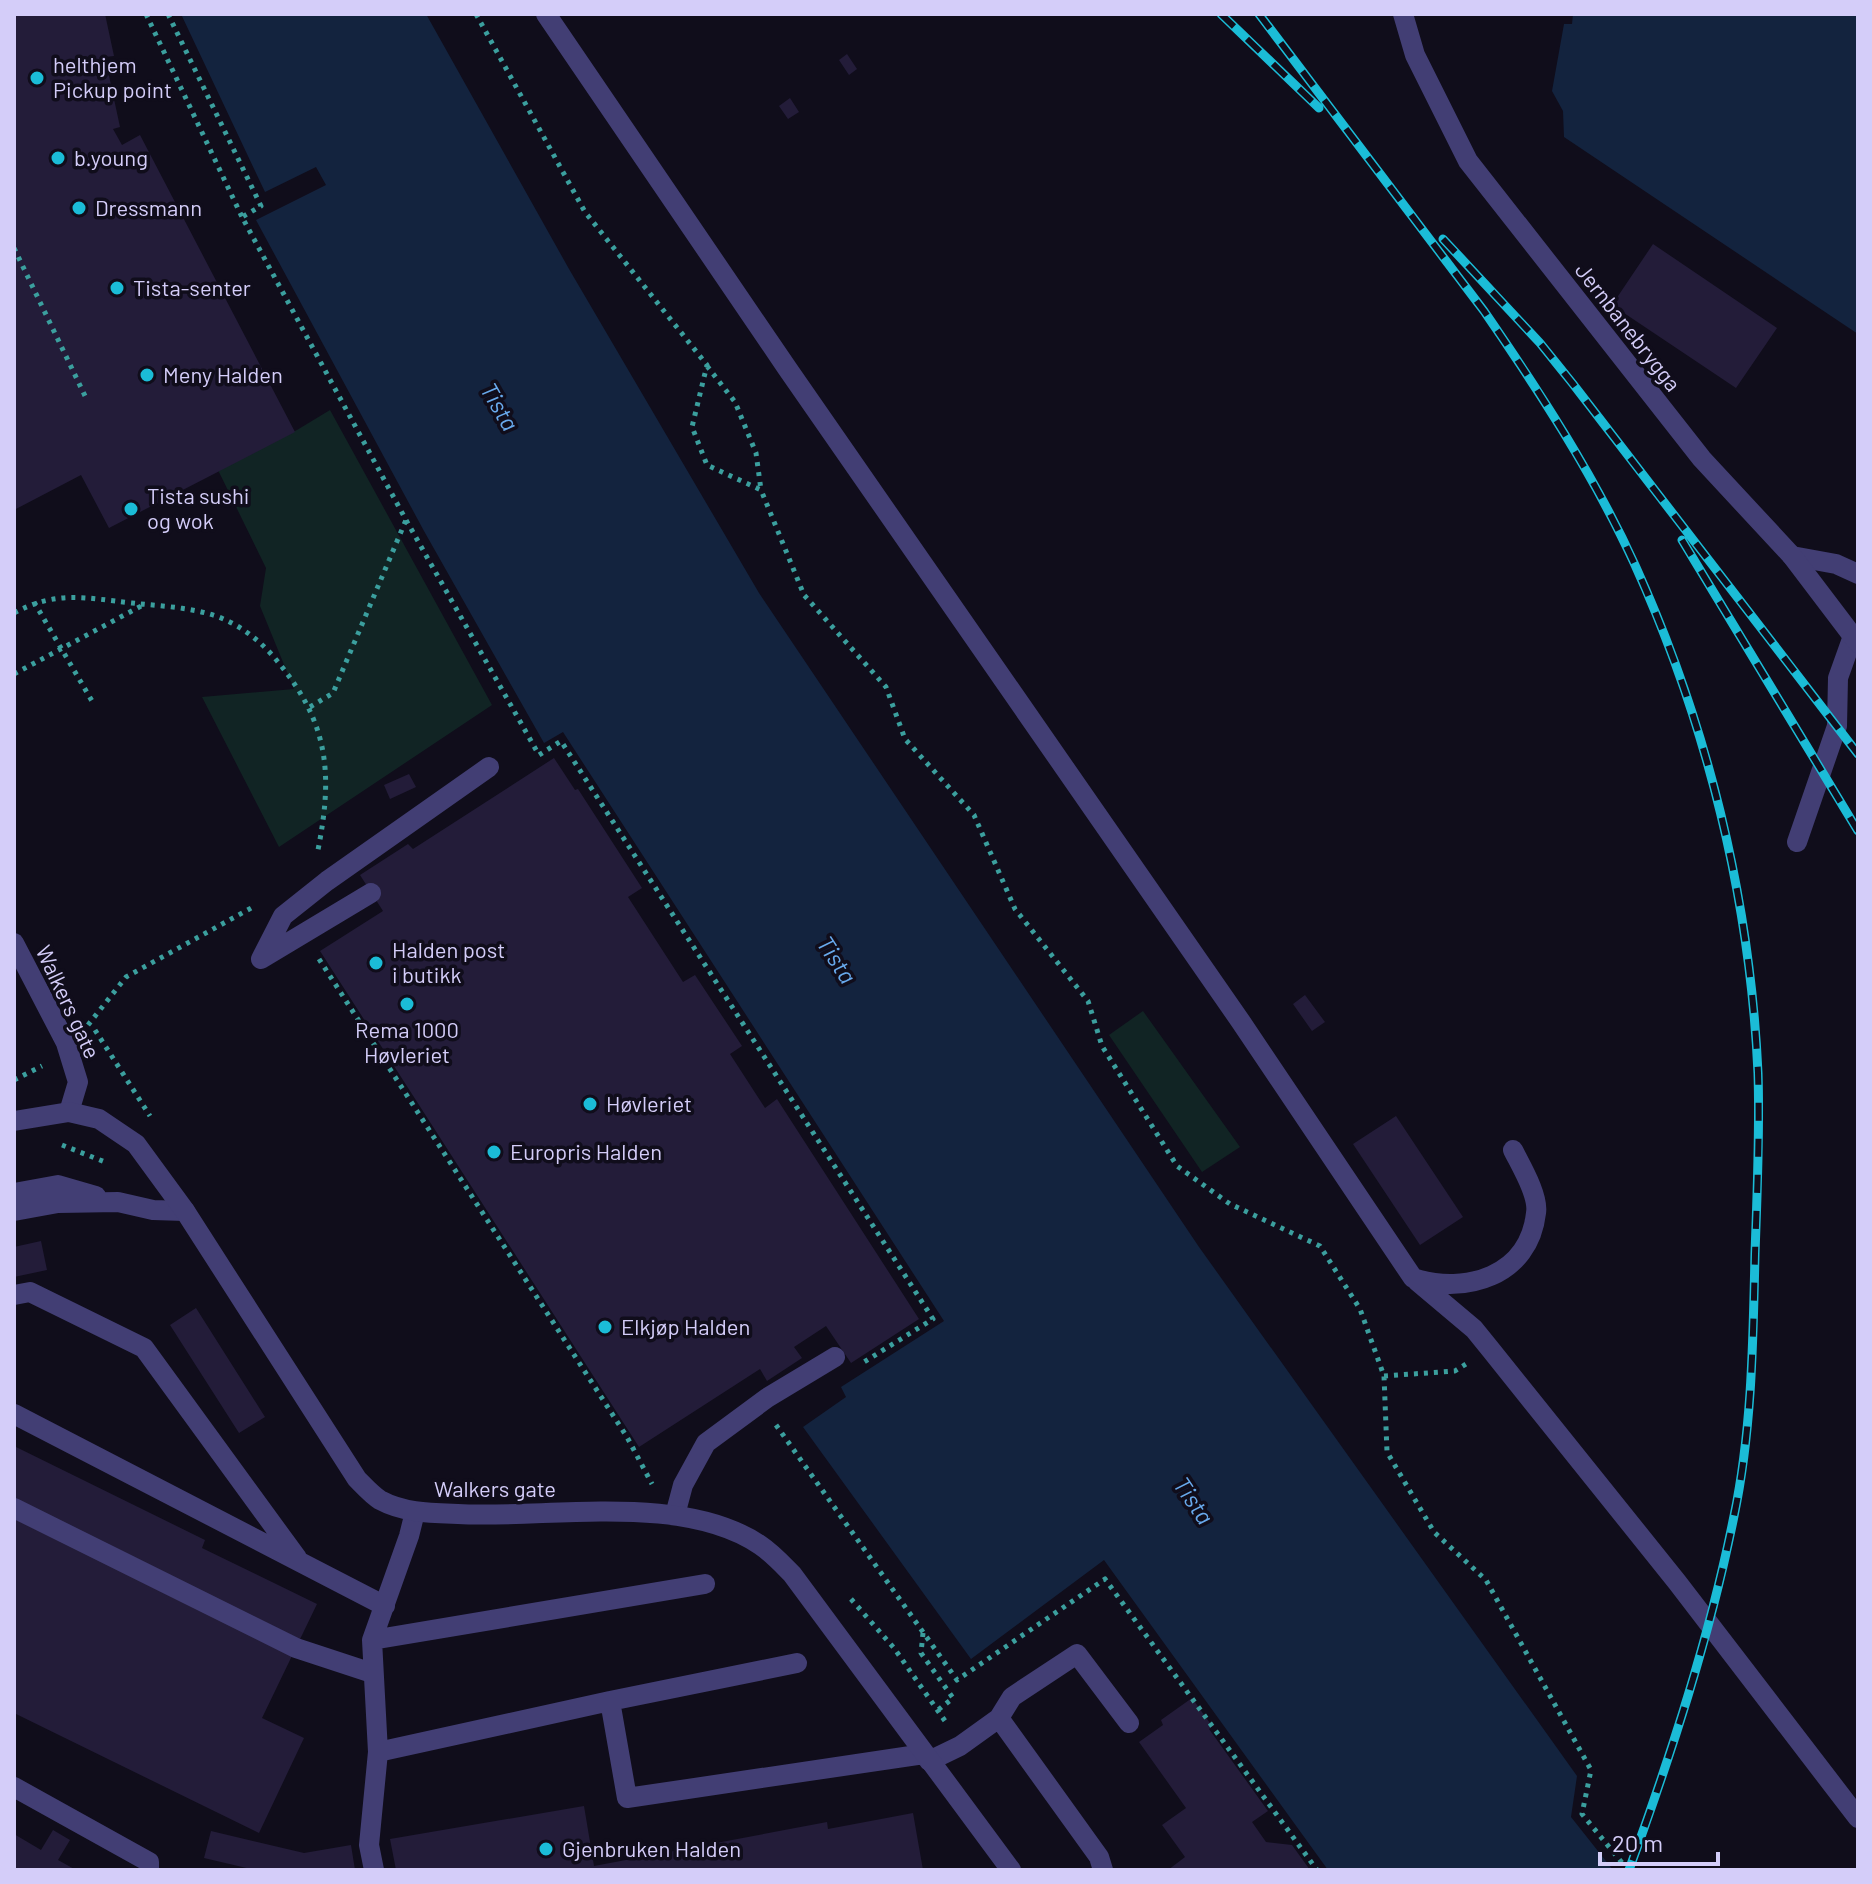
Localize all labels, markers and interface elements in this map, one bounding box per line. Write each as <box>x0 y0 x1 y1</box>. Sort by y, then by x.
place label: helthjem Pickup point <box>53 51 172 102</box>
marker: helthjem Pickup point <box>28 69 46 87</box>
place label: b.young <box>74 144 148 170</box>
marker: b.young <box>49 149 67 167</box>
place label: Dressmann <box>95 194 202 220</box>
marker: Dressmann <box>70 199 88 217</box>
street label: Jernbanebrygga <box>1571 257 1687 396</box>
place label: Tista-senter <box>133 274 251 300</box>
marker: Tista-senter <box>108 279 126 297</box>
place label: Meny Halden <box>163 361 283 387</box>
marker: Meny Halden <box>138 366 156 384</box>
water label: Tista <box>475 377 526 436</box>
place label: Tista sushi og wok <box>147 482 249 533</box>
marker: Tista sushi og wok <box>122 500 140 518</box>
water label: Tista <box>811 930 863 988</box>
place label: Halden post i butikk <box>392 936 505 987</box>
street label: Walkers gate <box>31 941 107 1062</box>
marker: Halden post i butikk <box>367 954 385 972</box>
marker: Rema 1000 Høvleriet <box>398 995 416 1013</box>
place label: Rema 1000 Høvleriet <box>355 1016 459 1067</box>
place label: Høvleriet <box>606 1090 692 1116</box>
marker: Høvleriet <box>581 1095 599 1113</box>
place label: Europris Halden <box>510 1138 662 1164</box>
marker: Europris Halden <box>485 1143 503 1161</box>
place label: Elkjøp Halden <box>621 1313 750 1339</box>
marker: Elkjøp Halden <box>596 1318 614 1336</box>
water label: Tista <box>1168 1471 1221 1529</box>
street label: Walkers gate <box>434 1475 556 1501</box>
scale bar <box>1600 1816 1718 1866</box>
text: 20 m <box>1612 1828 1663 1857</box>
place label: Gjenbruken Halden <box>562 1835 741 1861</box>
marker: Gjenbruken Halden <box>537 1840 555 1858</box>

